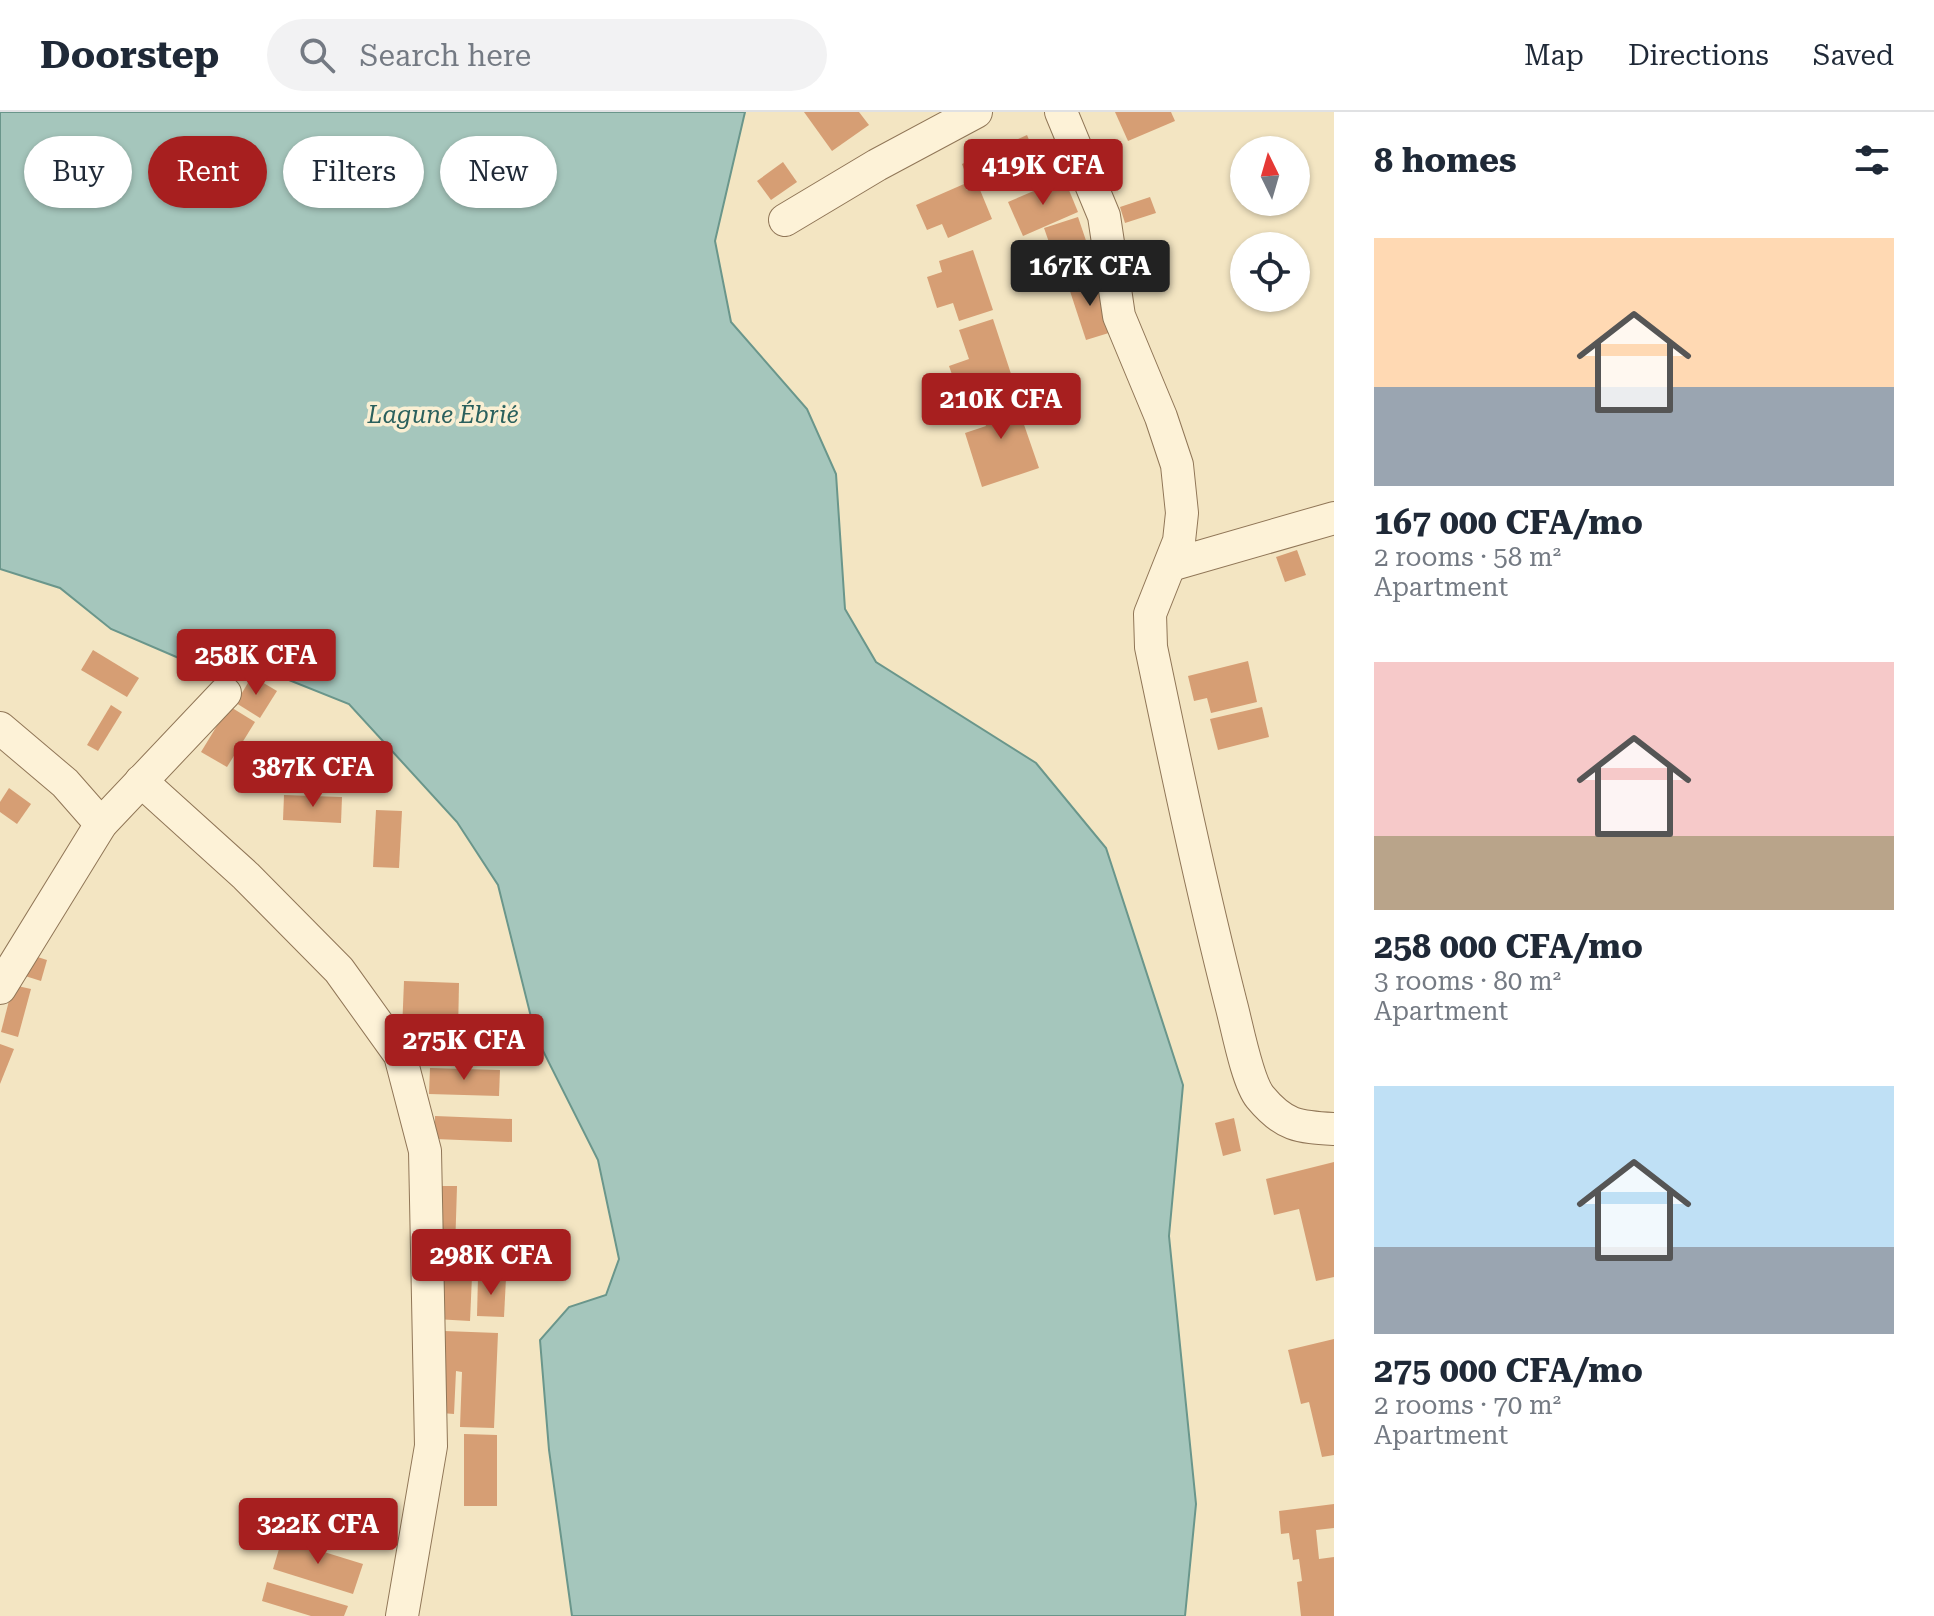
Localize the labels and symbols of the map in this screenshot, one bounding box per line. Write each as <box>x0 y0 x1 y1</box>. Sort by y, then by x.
north arrow <box>1230 136 1310 216</box>
pin: 419K CFA <box>960 139 1126 207</box>
pin: 167K CFA <box>1007 240 1173 308</box>
pin: 210K CFA <box>918 373 1084 441</box>
water label: Lagune Ébrié <box>366 400 519 429</box>
pin: 258K CFA <box>173 629 339 697</box>
pin: 387K CFA <box>230 741 396 809</box>
pin: 275K CFA <box>381 1014 547 1082</box>
pin: 298K CFA <box>408 1229 574 1297</box>
pin: 322K CFA <box>235 1498 401 1566</box>

